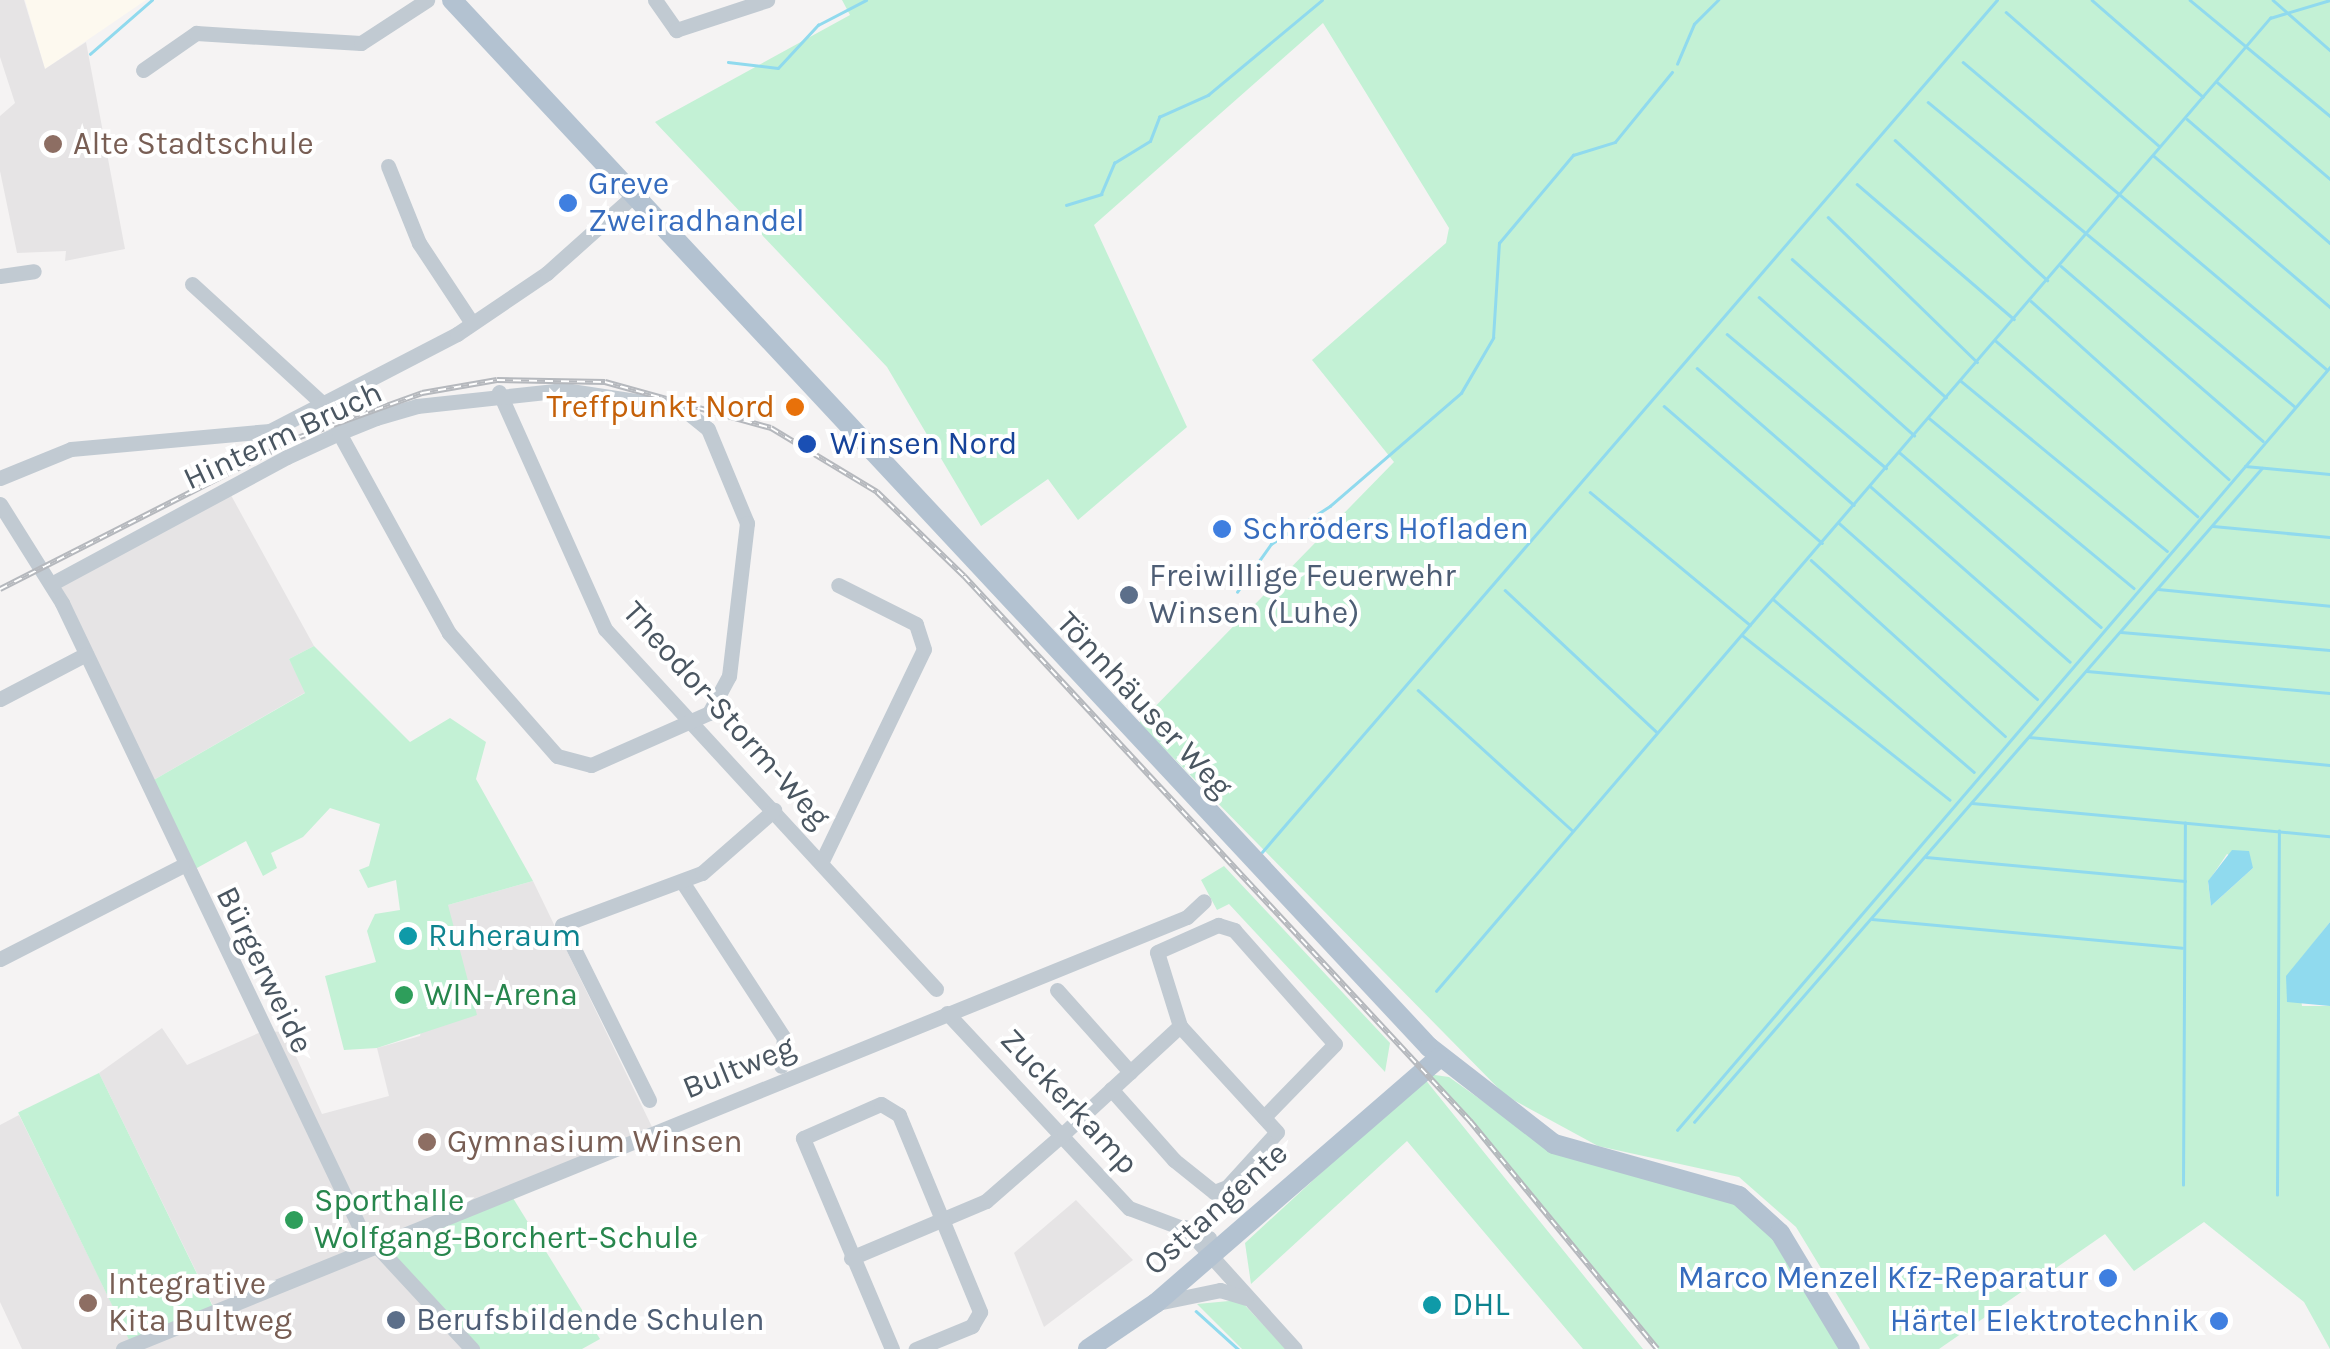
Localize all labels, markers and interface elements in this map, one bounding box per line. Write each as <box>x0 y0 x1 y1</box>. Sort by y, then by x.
place label: Alte Stadtschule <box>73 125 314 163</box>
marker: Alte Stadtschule <box>42 133 64 155</box>
place label: Greve Zweiradhandel <box>588 166 805 241</box>
marker: Greve Zweiradhandel <box>557 192 579 214</box>
street label: Hinterm Bruch <box>178 373 388 499</box>
place label: Treffpunkt Nord <box>546 388 775 426</box>
marker: Treffpunkt Nord <box>784 396 806 418</box>
place label: Winsen Nord <box>830 425 1018 463</box>
marker: Winsen Nord <box>794 431 820 457</box>
place label: Schröders Hofladen <box>1242 510 1529 548</box>
marker: Schröders Hofladen <box>1211 518 1233 540</box>
place label: Freiwillige Feuerwehr Winsen (Luhe) <box>1149 558 1456 633</box>
marker: Freiwillige Feuerwehr Winsen (Luhe) <box>1118 584 1140 606</box>
street label: Theodor-Storm-Weg <box>614 594 838 836</box>
street label: Tönnhäuser Weg <box>1048 604 1240 806</box>
street label: Bürgerweide <box>207 880 321 1060</box>
place label: Ruheraum <box>428 917 581 955</box>
marker: Ruheraum <box>397 925 419 947</box>
place label: WIN-Arena <box>424 976 578 1014</box>
marker: WIN-Arena <box>393 984 415 1006</box>
street label: Zuckerkamp <box>992 1021 1146 1183</box>
street label: Bultweg <box>677 1028 801 1108</box>
place label: Gymnasium Winsen <box>447 1123 743 1161</box>
marker: Gymnasium Winsen <box>416 1131 438 1153</box>
street label: Osttangente <box>1136 1134 1296 1284</box>
place label: Sporthalle Wolfgang-Borchert-Schule <box>314 1183 698 1258</box>
marker: Sporthalle Wolfgang-Borchert-Schule <box>283 1209 305 1231</box>
place label: Marco Menzel Kfz-Reparatur <box>1678 1259 2088 1297</box>
place label: Integrative Kita Bultweg <box>108 1266 292 1341</box>
marker: Marco Menzel Kfz-Reparatur <box>2097 1267 2119 1289</box>
place label: DHL <box>1452 1286 1509 1324</box>
marker: Integrative Kita Bultweg <box>77 1292 99 1314</box>
marker: DHL <box>1421 1294 1443 1316</box>
place label: Berufsbildende Schulen <box>416 1301 765 1339</box>
place label: Härtel Elektrotechnik <box>1890 1302 2199 1340</box>
marker: Berufsbildende Schulen <box>385 1309 407 1331</box>
marker: Härtel Elektrotechnik <box>2208 1310 2230 1332</box>

